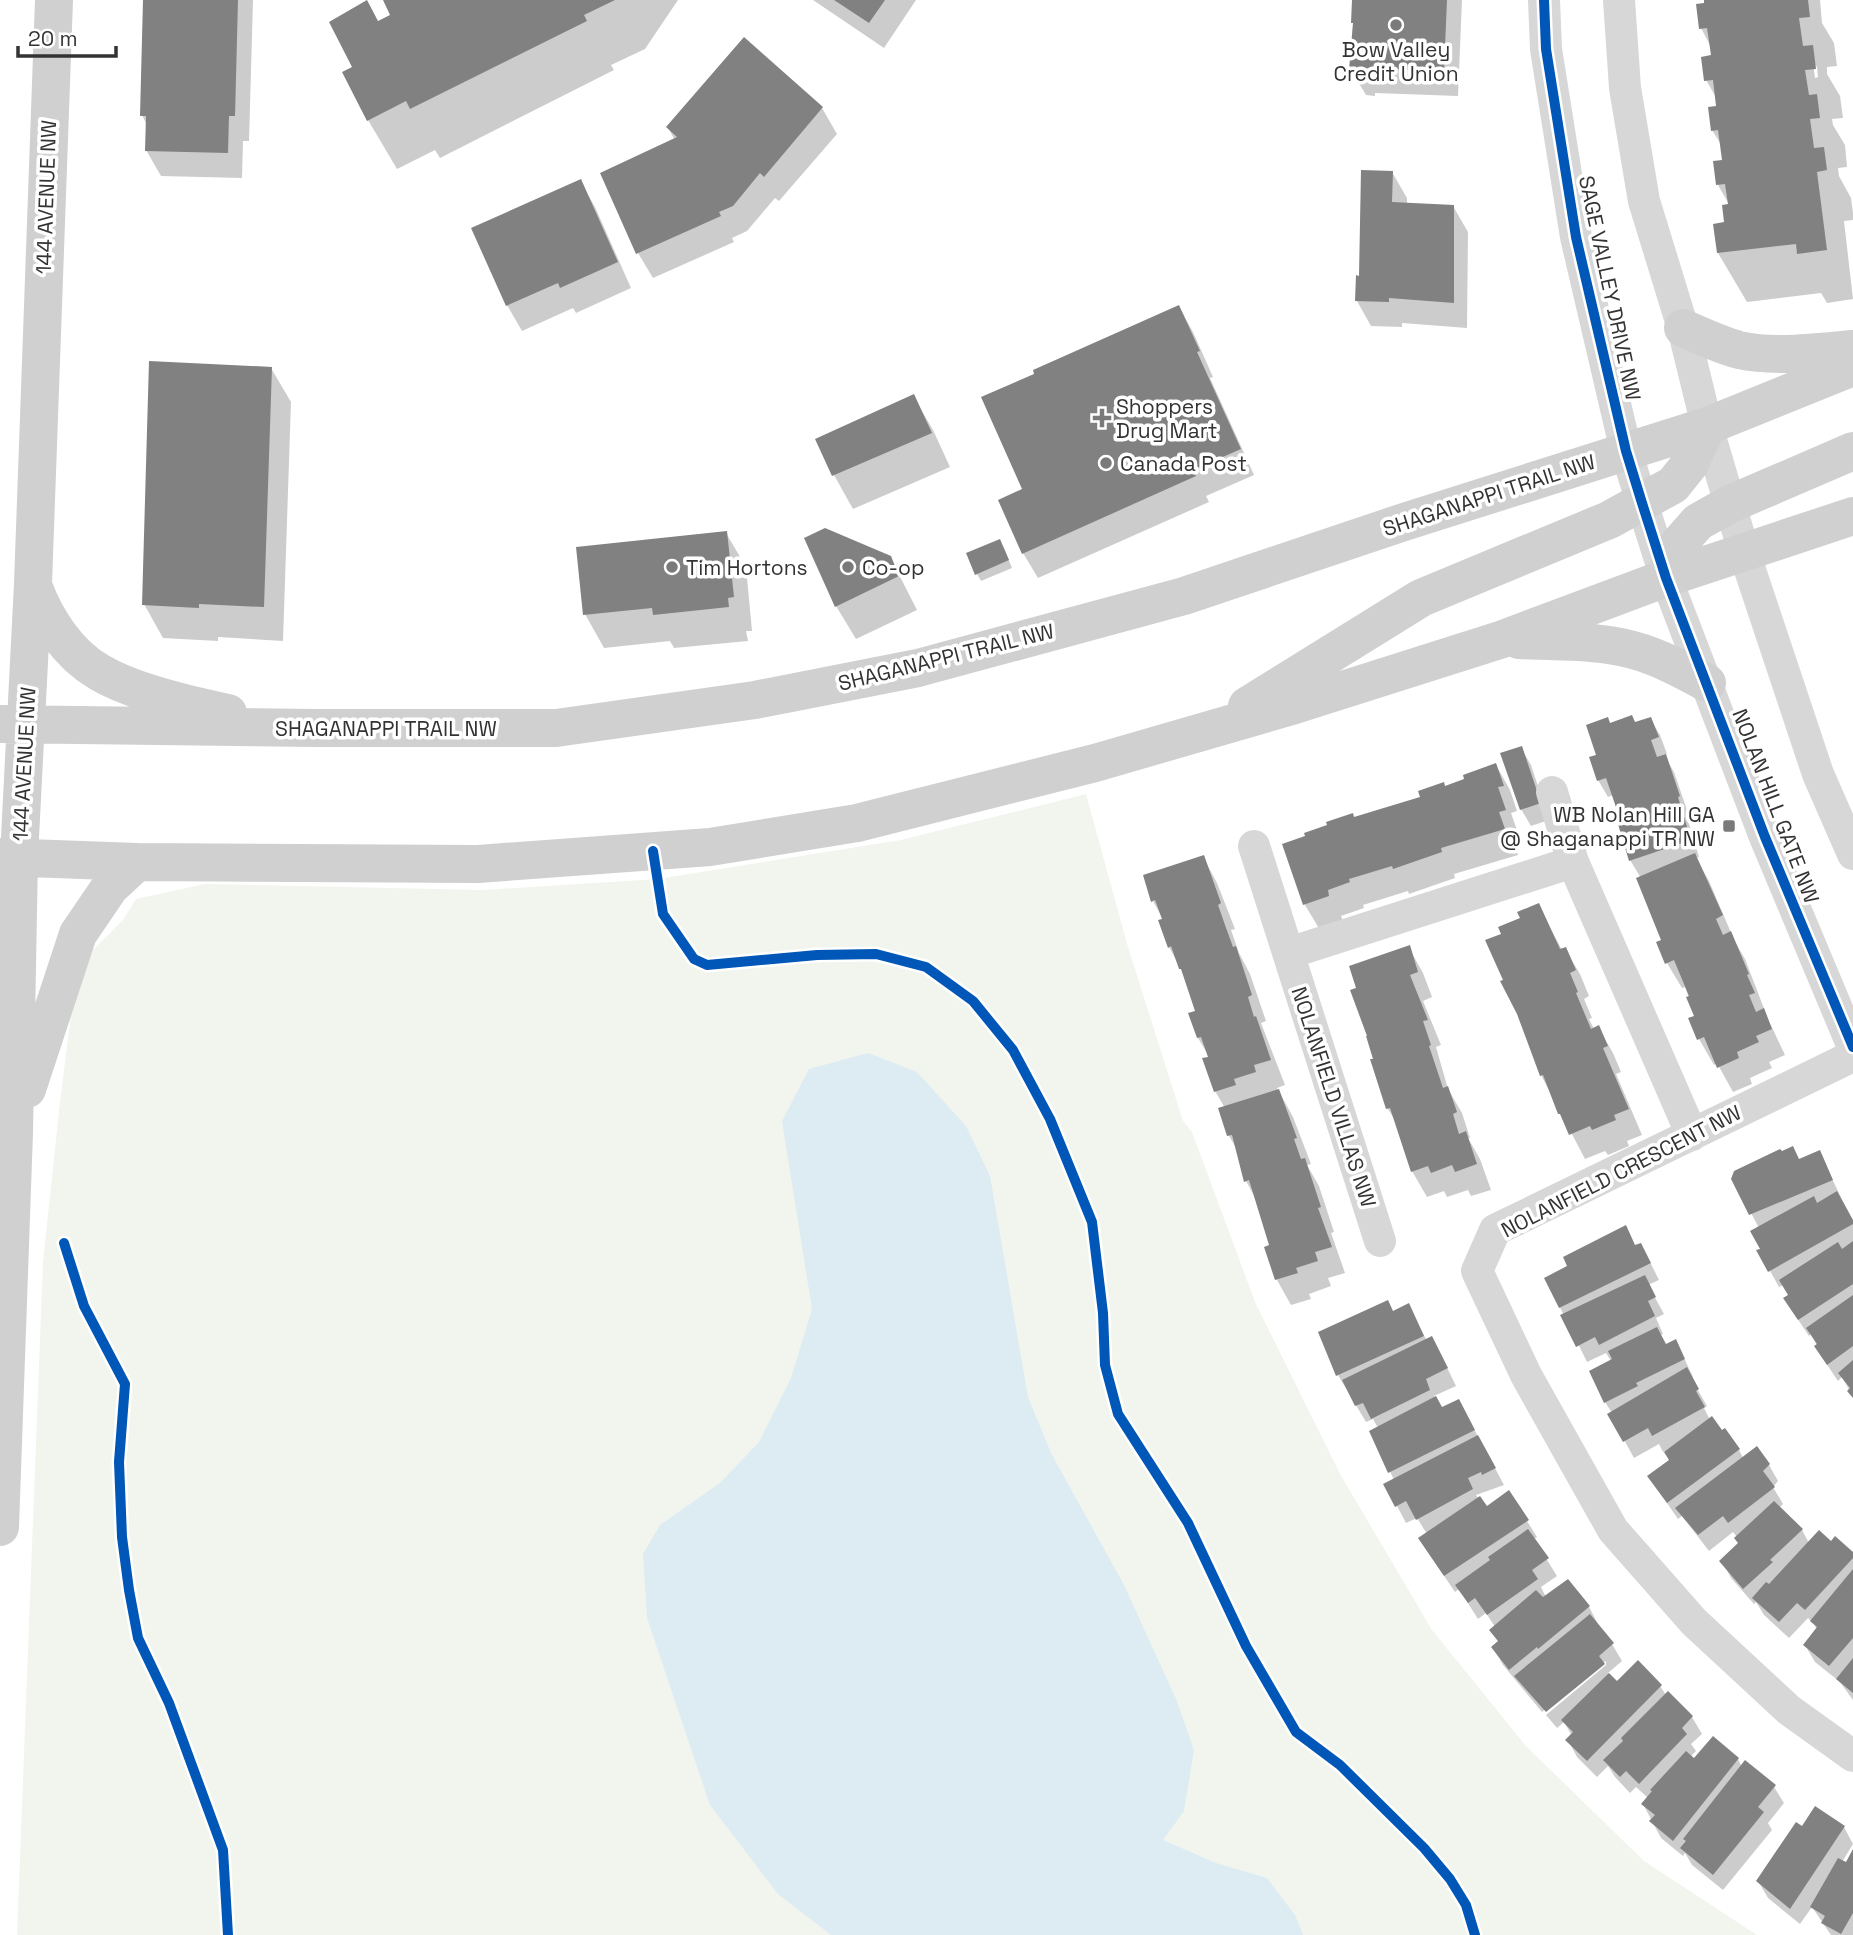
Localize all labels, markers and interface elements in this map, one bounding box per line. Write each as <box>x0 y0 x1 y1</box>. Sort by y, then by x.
scale bar <box>18 14 116 58</box>
marker: Bow Valley Credit Union <box>1388 17 1404 33</box>
text: 20 m <box>28 25 78 52</box>
place label: Bow Valley Credit Union <box>1333 36 1459 87</box>
street label: 144 AVENUE NW <box>30 119 62 275</box>
street label: SAGE VALLEY DRIVE NW <box>1573 173 1647 403</box>
place label: Shoppers Drug Mart <box>1116 393 1217 444</box>
marker: Shoppers Drug Mart <box>1094 410 1110 426</box>
street label: SHAGANAPPI TRAIL NW <box>1379 448 1599 542</box>
place label: Canada Post <box>1120 450 1247 477</box>
marker: Canada Post <box>1098 455 1114 471</box>
place label: Tim Hortons <box>686 554 808 581</box>
place label: Co-op <box>862 554 925 581</box>
marker: Tim Hortons <box>664 559 680 575</box>
marker: Co-op <box>840 559 856 575</box>
street label: SHAGANAPPI TRAIL NW <box>835 617 1057 697</box>
street label: 144 AVENUE NW <box>6 686 42 842</box>
street label: NOLAN HILL GATE NW <box>1726 705 1826 907</box>
street label: SHAGANAPPI TRAIL NW <box>275 715 497 742</box>
place label: WB Nolan Hill GA @ Shaganappi TR NW <box>1500 801 1715 852</box>
marker: WB Nolan Hill GA @ Shaganappi TR NW <box>1721 818 1737 834</box>
street label: NOLANFIELD VILLAS NW <box>1286 983 1382 1211</box>
street label: NOLANFIELD CRESCENT NW <box>1496 1099 1746 1243</box>

